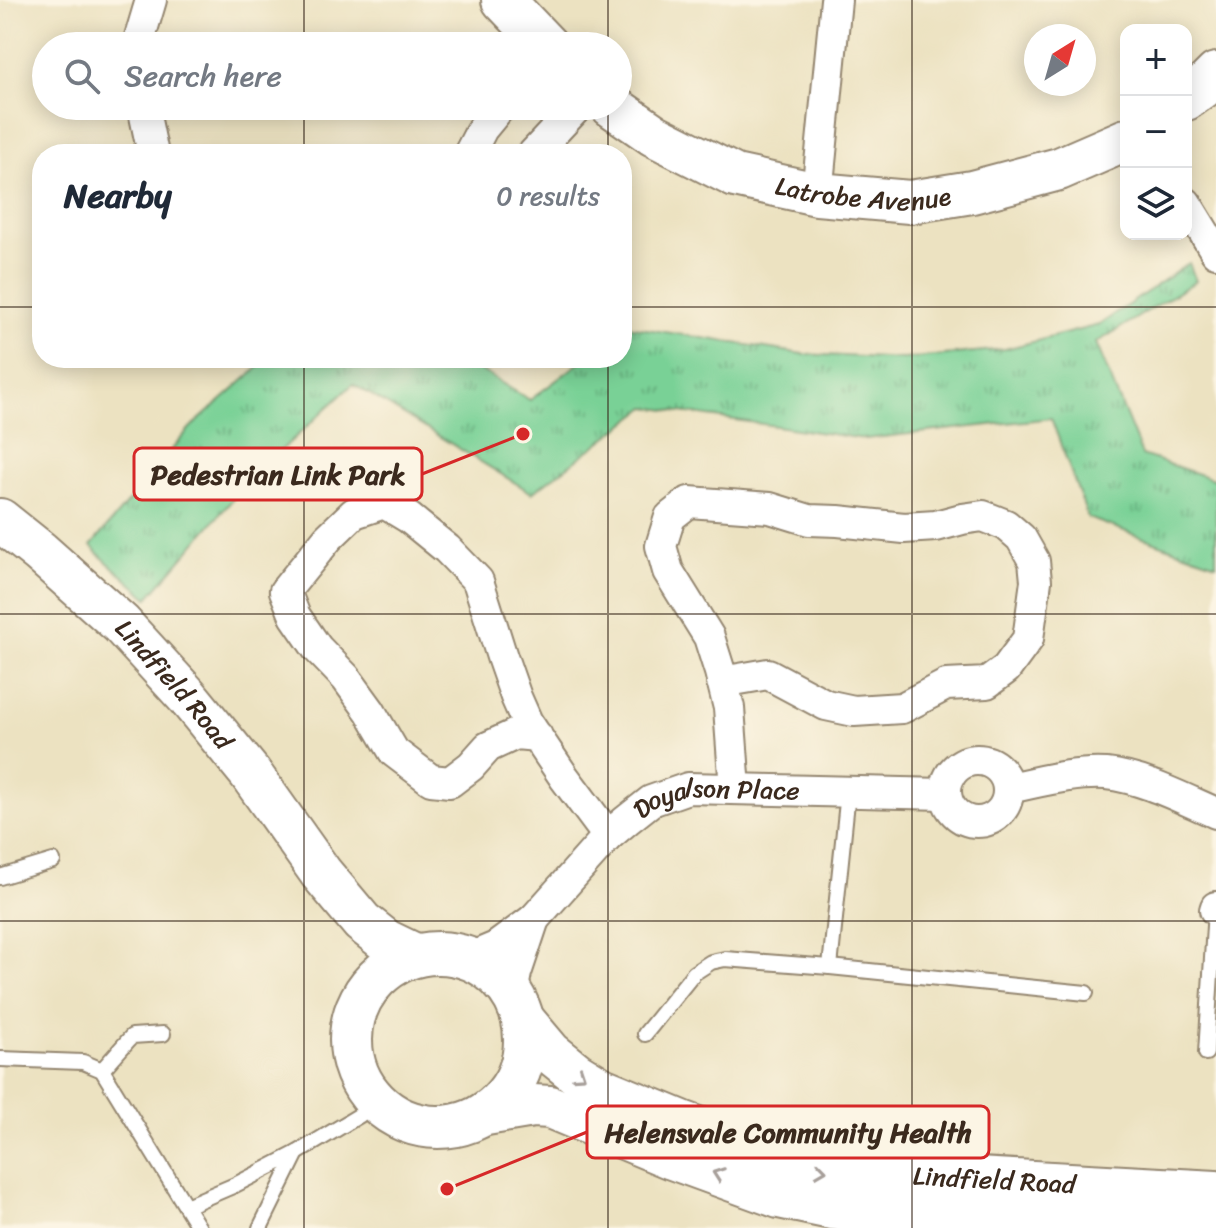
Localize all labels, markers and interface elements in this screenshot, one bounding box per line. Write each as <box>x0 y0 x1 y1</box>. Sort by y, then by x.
north arrow <box>1024 24 1096 96</box>
map controls <box>1120 24 1192 240</box>
button: + <box>1120 24 1192 96</box>
search box <box>32 32 632 120</box>
text: Search here <box>124 49 282 103</box>
icon: search <box>60 54 104 98</box>
button: − <box>1120 96 1192 168</box>
street label: Latrobe Avenue <box>771 163 955 225</box>
text: Nearby <box>64 166 172 226</box>
button: layers <box>1120 168 1192 240</box>
text: 0 results <box>496 173 600 219</box>
callout: Pedestrian Link Park <box>134 448 422 500</box>
text: Pedestrian Link Park <box>150 450 406 499</box>
street label: Lindfield Road <box>103 608 247 762</box>
street label: Doyalson Place <box>622 765 800 831</box>
one-way arrow <box>572 1065 586 1080</box>
callout: Helensvale Community Health <box>587 1106 989 1158</box>
text: Helensvale Community Health <box>604 1108 972 1157</box>
street label: Lindfield Road <box>912 1152 1079 1207</box>
one-way arrow <box>815 1161 828 1178</box>
one-way arrow <box>712 1168 726 1184</box>

